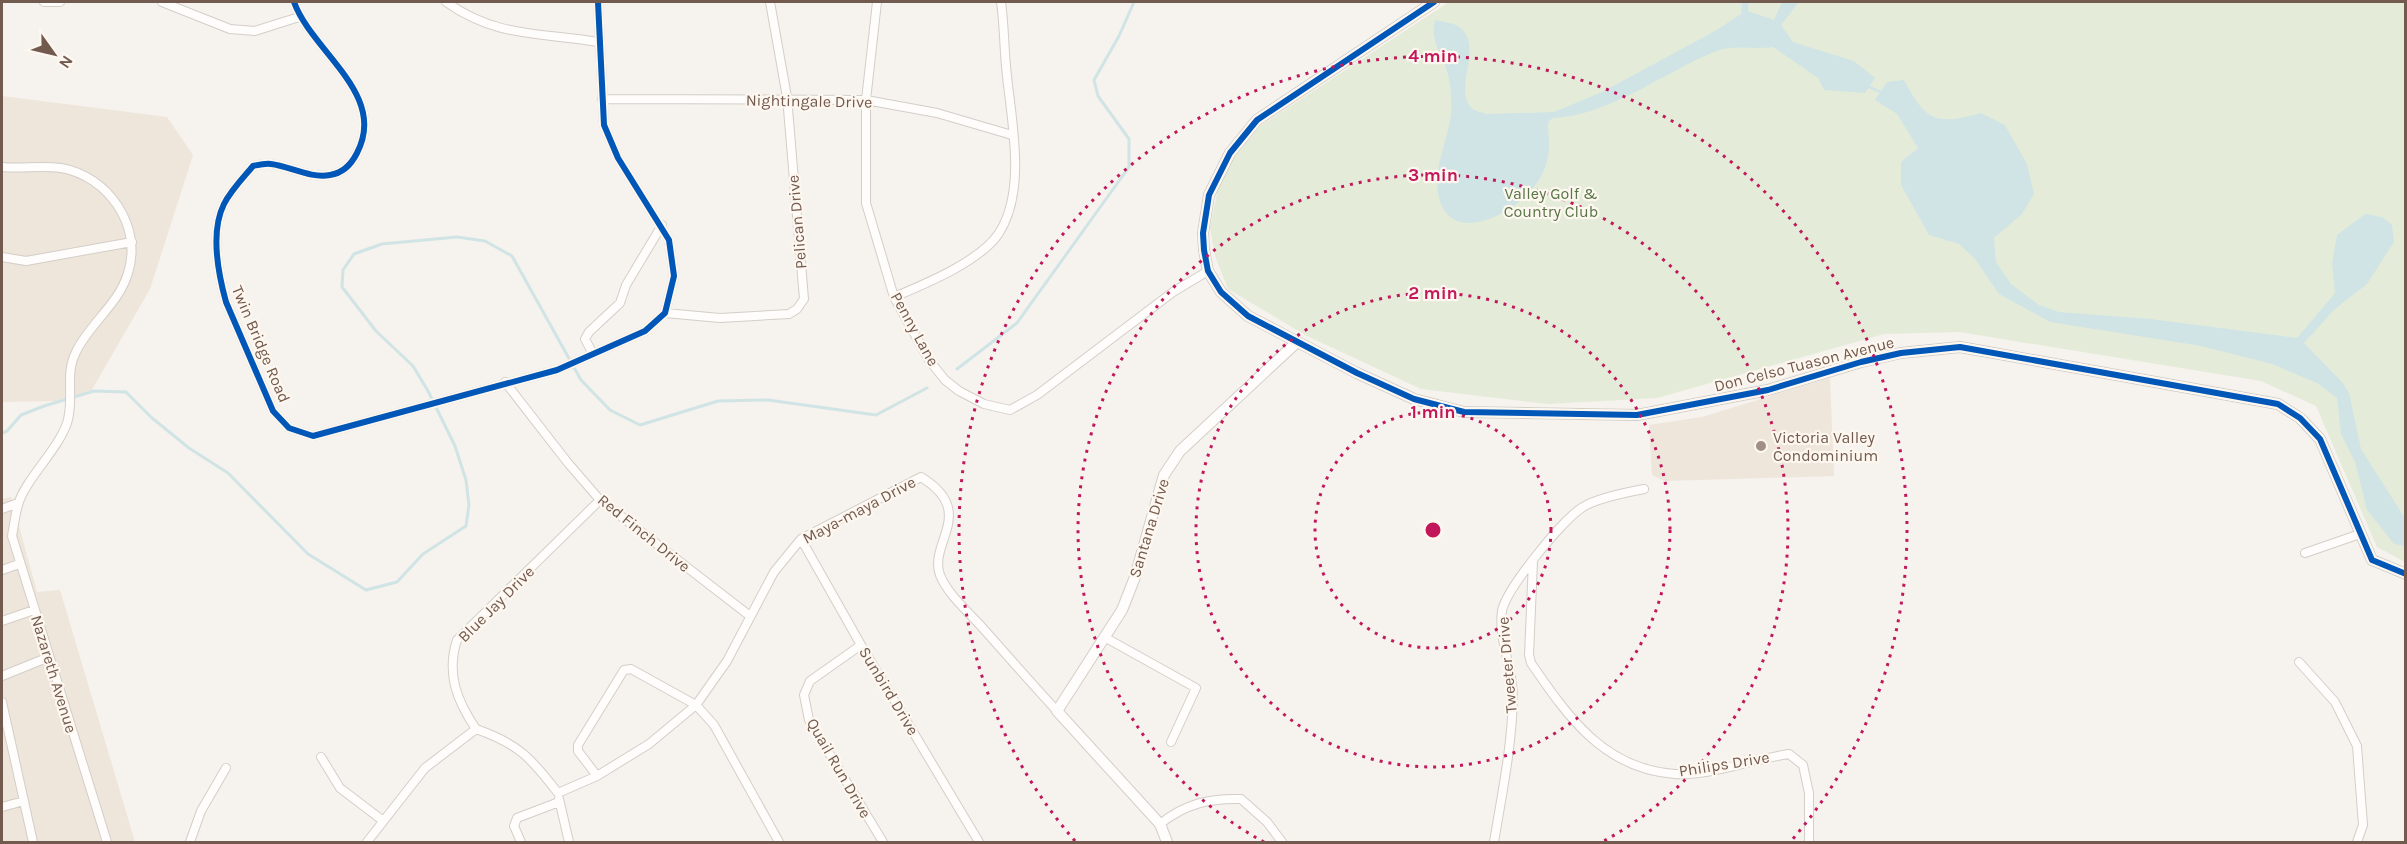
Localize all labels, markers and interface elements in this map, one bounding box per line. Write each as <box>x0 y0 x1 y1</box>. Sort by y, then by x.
north arrow <box>24 24 84 84</box>
text: 4 min <box>1408 45 1458 67</box>
text: N <box>55 52 77 72</box>
street label: Nightingale Drive <box>746 90 872 112</box>
text: 3 min <box>1408 164 1458 186</box>
street label: Pelican Drive <box>783 174 811 270</box>
park label: Valley Golf & Country Club <box>1504 184 1598 221</box>
text: 2 min <box>1408 282 1458 304</box>
street label: Twin Bridge Road <box>228 283 294 405</box>
street label: Penny Lane <box>887 289 943 369</box>
street label: Don Celso Tuason Avenue <box>1712 332 1896 396</box>
text: 1 min <box>1410 401 1456 423</box>
place label: Victoria Valley Condominium <box>1773 428 1878 465</box>
marker: Victoria Valley Condominium <box>1754 439 1768 453</box>
street label: Maya-maya Drive <box>799 472 919 548</box>
street label: Santana Drive <box>1125 476 1173 580</box>
street label: Red Finch Drive <box>594 490 694 576</box>
centre of rings <box>1423 520 1443 540</box>
street label: Blue Jay Drive <box>454 562 538 646</box>
street label: Nazareth Avenue <box>27 613 81 735</box>
street label: Tweeter Drive <box>1493 616 1521 714</box>
street label: Sunbird Drive <box>855 643 923 739</box>
street label: Quail Run Drive <box>803 715 875 821</box>
street label: Philips Drive <box>1677 747 1771 781</box>

